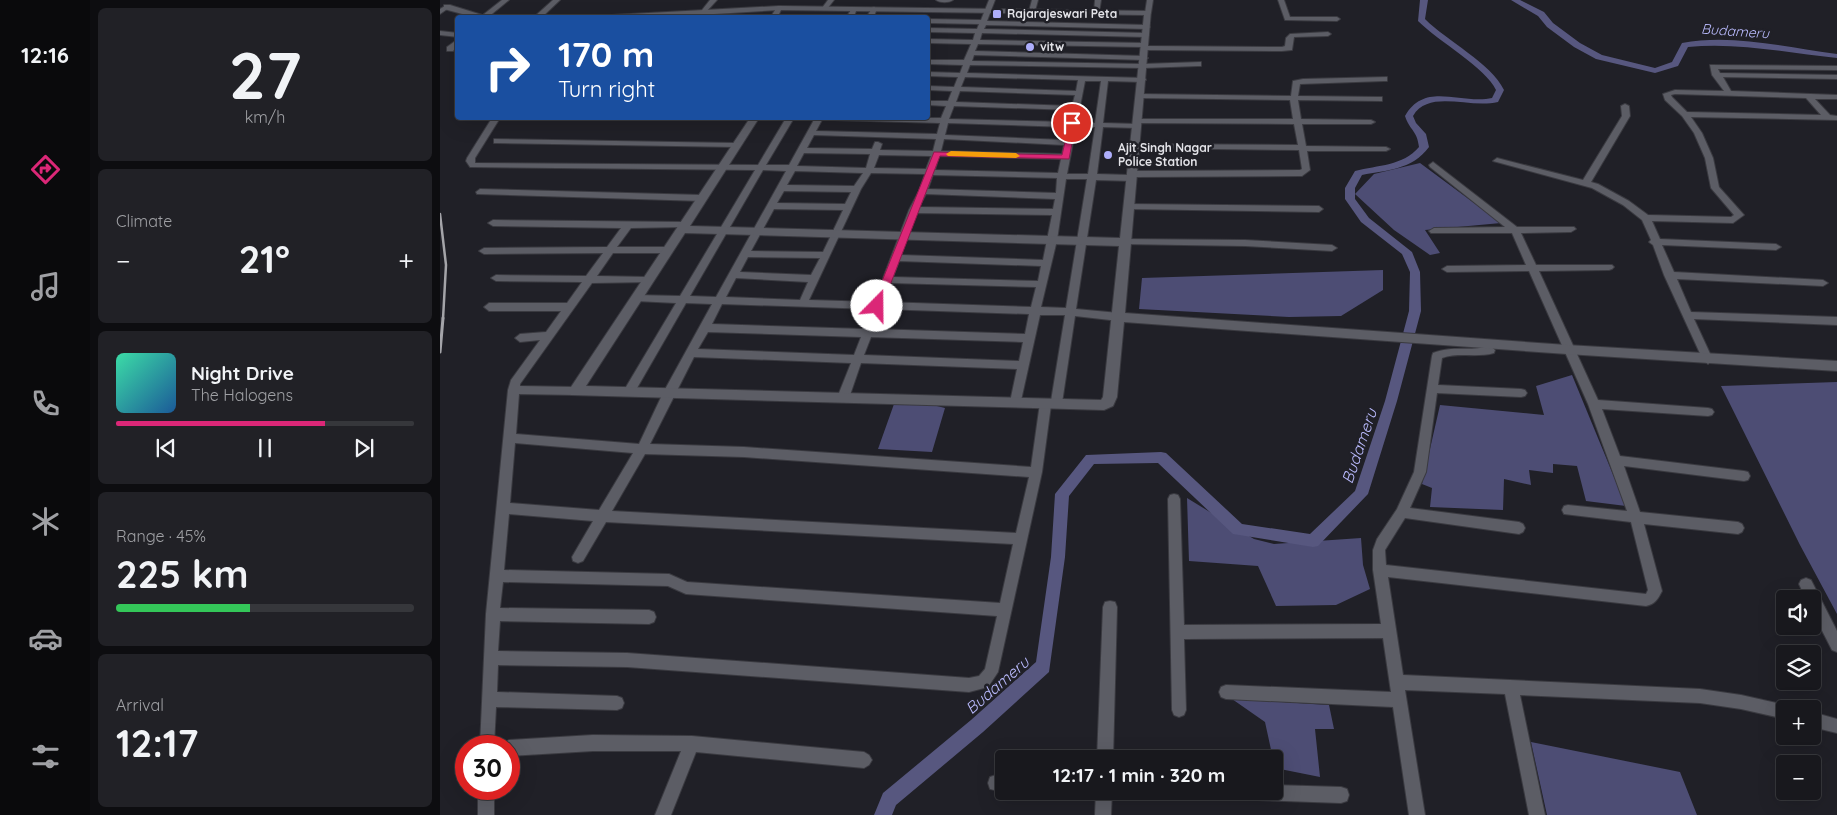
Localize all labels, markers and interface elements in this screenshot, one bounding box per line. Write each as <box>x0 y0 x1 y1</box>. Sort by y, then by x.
place label: Rajarajeswari Peta <box>1007 6 1117 21</box>
marker: Rajarajeswari Peta <box>991 8 1003 20</box>
water label: Budameru <box>1700 20 1771 42</box>
text: 170 m <box>558 32 654 76</box>
text: 27 <box>229 34 301 115</box>
icon: right <box>475 35 540 100</box>
place label: vitw <box>1040 39 1064 54</box>
text: 12:16 <box>21 41 69 69</box>
marker: vitw <box>1024 41 1036 53</box>
text: Turn right <box>558 75 655 103</box>
pin <box>1051 102 1093 144</box>
text: km/h <box>245 107 285 127</box>
icon: arrive <box>1058 109 1086 137</box>
place label: Ajit Singh Nagar Police Station <box>1118 140 1212 169</box>
marker: Ajit Singh Nagar Police Station <box>1102 149 1114 161</box>
icon: directions <box>28 152 63 187</box>
text: Climate <box>116 211 172 231</box>
text: 21° <box>239 235 290 283</box>
text: − <box>116 243 131 278</box>
text: + <box>398 243 414 278</box>
icon: music <box>28 269 63 304</box>
position arrow <box>850 279 902 331</box>
text: Night Drive <box>191 361 294 385</box>
text: The Halogens <box>191 385 293 405</box>
icon: phone <box>28 386 63 421</box>
water label: Budameru <box>1337 405 1381 486</box>
icon: previous <box>152 434 180 462</box>
icon: pause <box>251 434 279 462</box>
icon: next <box>350 434 378 462</box>
icon: climate <box>28 504 63 539</box>
text: Range · 45% <box>116 526 206 546</box>
text: 225 km <box>116 550 248 598</box>
map controls <box>1776 590 1821 800</box>
button: sound <box>1776 590 1821 635</box>
icon: car <box>28 621 63 656</box>
button: layers <box>1776 645 1821 690</box>
water label: Budameru <box>961 651 1034 718</box>
text: Arrival <box>116 695 164 715</box>
button: + <box>1776 700 1821 745</box>
text: 12:17 <box>116 719 198 767</box>
speed limit sign: 30 <box>455 735 520 800</box>
icon: filters <box>28 739 63 774</box>
button: − <box>1776 755 1821 800</box>
text: 12:17 · 1 min · 320 m <box>1053 763 1225 787</box>

